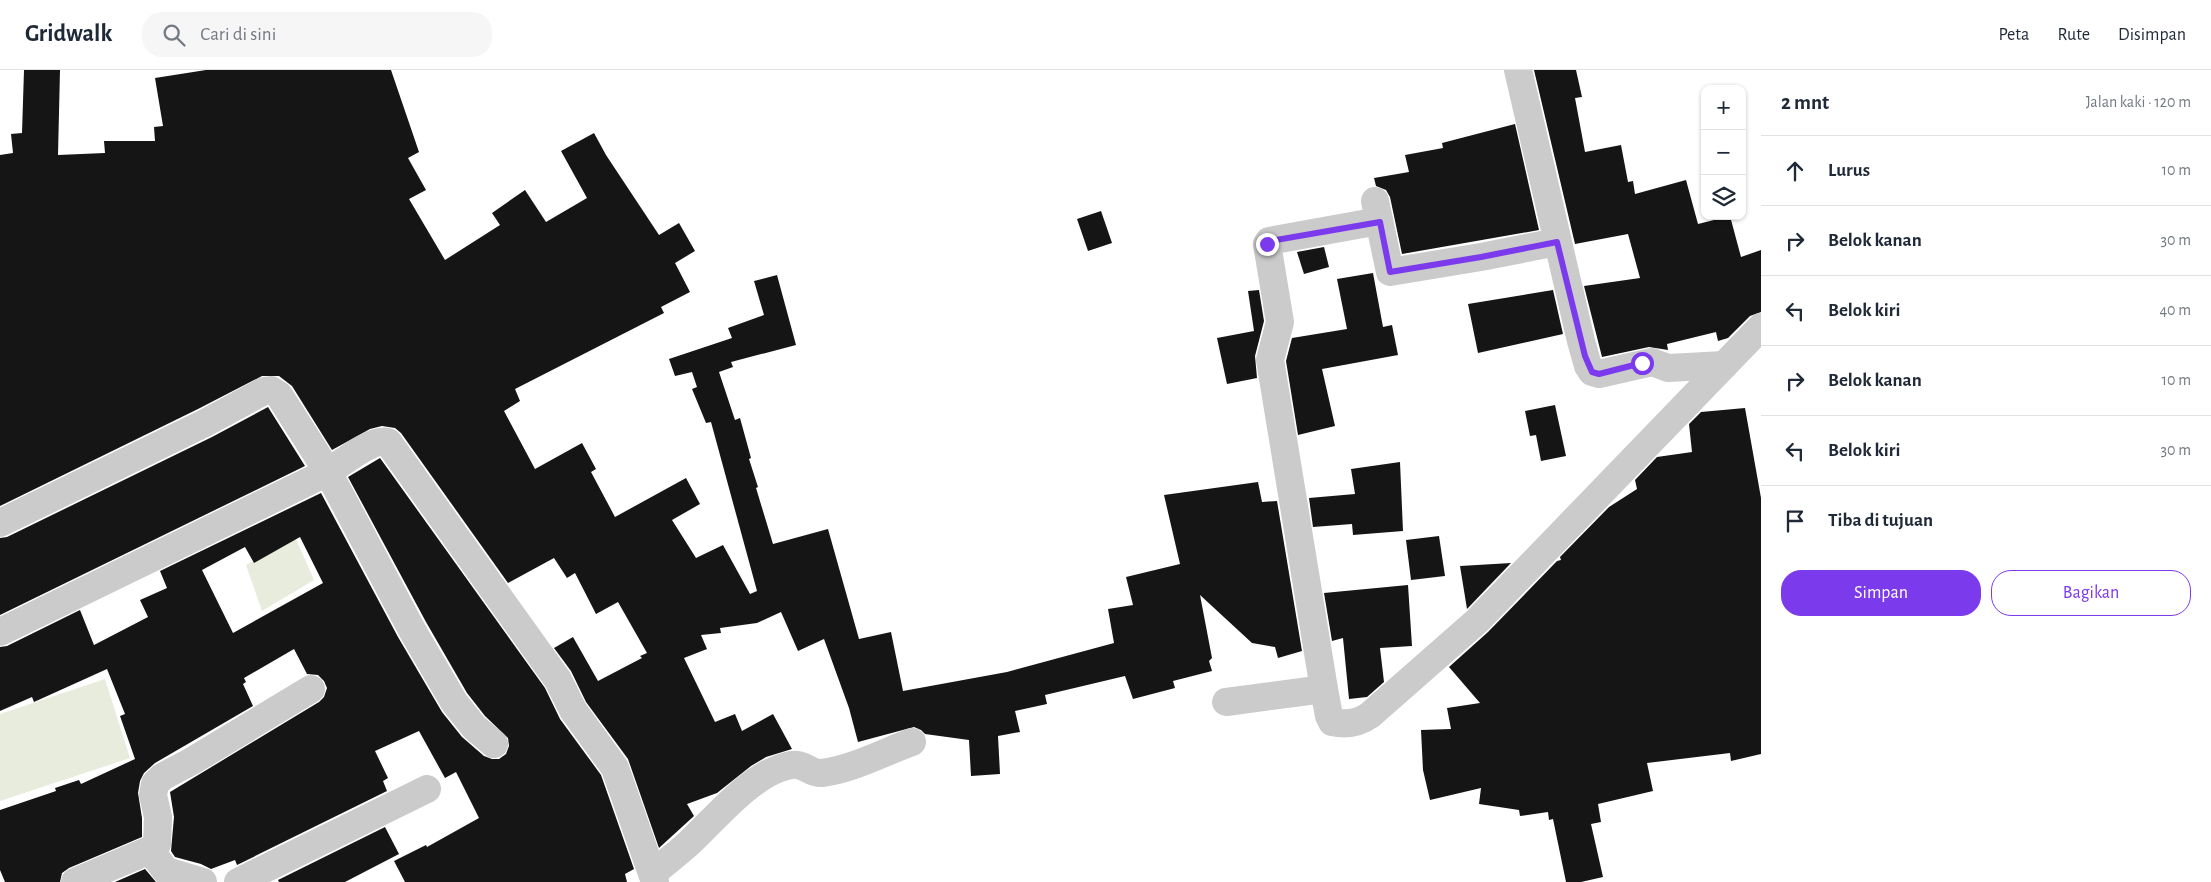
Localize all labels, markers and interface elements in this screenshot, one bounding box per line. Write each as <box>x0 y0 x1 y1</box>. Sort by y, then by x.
search box <box>142 12 492 57</box>
icon: search <box>160 21 188 49</box>
text: Gridwalk <box>25 22 112 46</box>
text: Cari di sini <box>200 25 276 44</box>
text: Peta <box>1998 26 2029 44</box>
text: Rute <box>2057 26 2090 44</box>
text: Disimpan <box>2118 26 2186 44</box>
map controls <box>1701 85 1746 220</box>
button: + <box>1701 85 1746 130</box>
text: 2 mnt <box>1781 92 1829 113</box>
text: Jalan kaki · 120 m <box>2086 94 2191 110</box>
button: − <box>1701 130 1746 175</box>
icon: ahead <box>1781 157 1809 185</box>
text: Lurus <box>1828 161 1870 180</box>
text: 10 m <box>2162 162 2191 178</box>
button: layers <box>1701 175 1746 220</box>
icon: right <box>1781 227 1809 255</box>
text: Belok kanan <box>1828 231 1922 250</box>
text: 30 m <box>2161 232 2191 248</box>
route end <box>1256 233 1279 256</box>
icon: left <box>1781 297 1809 325</box>
text: Belok kiri <box>1828 301 1900 320</box>
text: 40 m <box>2159 302 2191 318</box>
route start <box>1631 352 1654 375</box>
icon: right <box>1781 367 1809 395</box>
text: Belok kanan <box>1828 371 1922 390</box>
text: 10 m <box>2162 372 2191 388</box>
icon: left <box>1781 437 1809 465</box>
text: Belok kiri <box>1828 441 1900 460</box>
text: 30 m <box>2161 442 2191 458</box>
icon: arrive <box>1781 507 1809 535</box>
text: Tiba di tujuan <box>1828 511 1933 530</box>
button: Simpan <box>1781 570 1981 616</box>
button: Bagikan <box>1991 570 2191 616</box>

